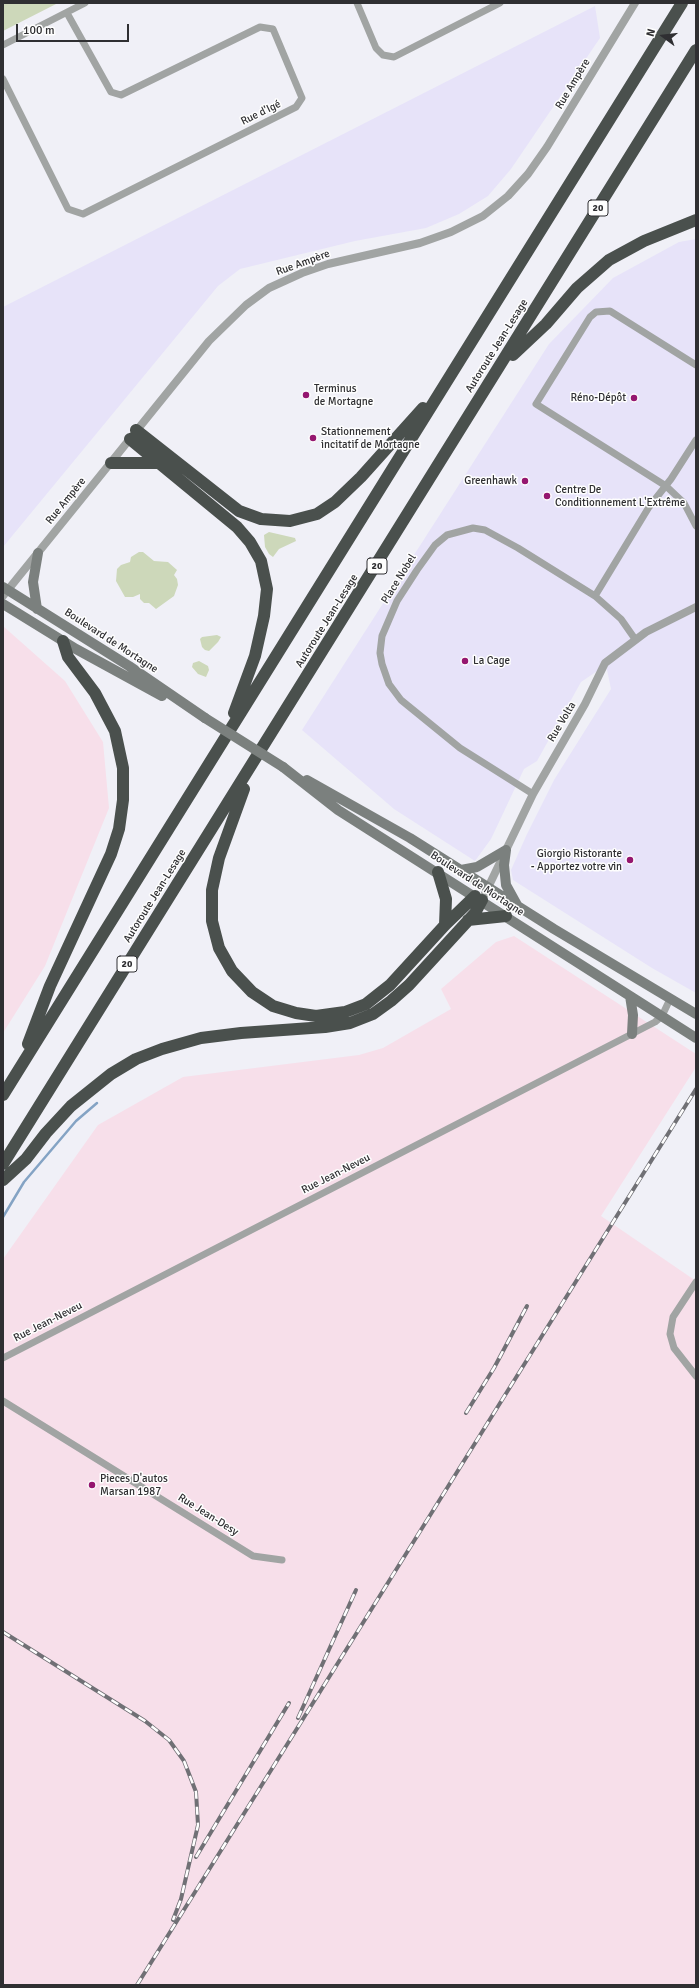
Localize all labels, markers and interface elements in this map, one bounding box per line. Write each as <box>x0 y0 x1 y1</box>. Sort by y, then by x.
scale bar <box>18 16 131 42</box>
north arrow <box>643 16 683 56</box>
text: 100 m <box>23 23 55 38</box>
text: N <box>644 27 658 38</box>
street label: Rue Ampère <box>553 56 593 112</box>
street label: Rue d'Igé <box>239 98 283 128</box>
road number: 20 <box>588 200 608 216</box>
street label: Rue Ampère <box>274 247 332 279</box>
street label: Autoroute Jean-Lesage <box>463 297 531 395</box>
place label: Terminus de Mortagne <box>314 382 373 408</box>
marker: Terminus de Mortagne <box>301 390 311 400</box>
place label: Réno-Dépôt <box>571 391 626 405</box>
marker: Réno-Dépôt <box>629 393 639 403</box>
place label: Stationnement incitatif de Mortagne <box>321 425 420 451</box>
marker: Stationnement incitatif de Mortagne <box>308 433 318 443</box>
place label: Greenhawk <box>464 474 517 488</box>
street label: Rue Ampère <box>43 475 89 527</box>
marker: Greenhawk <box>520 476 530 486</box>
place label: Centre De Conditionnement L'Extrême <box>555 483 685 509</box>
marker: Centre De Conditionnement L'Extrême <box>542 491 552 501</box>
street label: Place Nobel <box>379 552 419 606</box>
road number: 20 <box>367 558 387 574</box>
street label: Autoroute Jean-Lesage <box>293 572 361 670</box>
street label: Boulevard de Mortagne <box>62 606 160 676</box>
place label: La Cage <box>473 654 510 668</box>
marker: La Cage <box>460 656 470 666</box>
street label: Rue Volta <box>545 700 579 744</box>
street label: Autoroute Jean-Lesage <box>121 847 189 945</box>
place label: Giorgio Ristorante - Apportez votre vin <box>531 847 622 873</box>
street label: Boulevard de Mortagne <box>428 849 526 919</box>
marker: Giorgio Ristorante - Apportez votre vin <box>625 855 635 865</box>
road number: 20 <box>117 956 137 972</box>
street label: Rue Jean-Neveu <box>299 1151 373 1197</box>
street label: Rue Jean-Neveu <box>11 1299 85 1345</box>
place label: Pieces D'autos Marsan 1987 <box>100 1472 168 1498</box>
marker: Pieces D'autos Marsan 1987 <box>87 1480 97 1490</box>
street label: Rue Jean-Desy <box>175 1491 241 1539</box>

